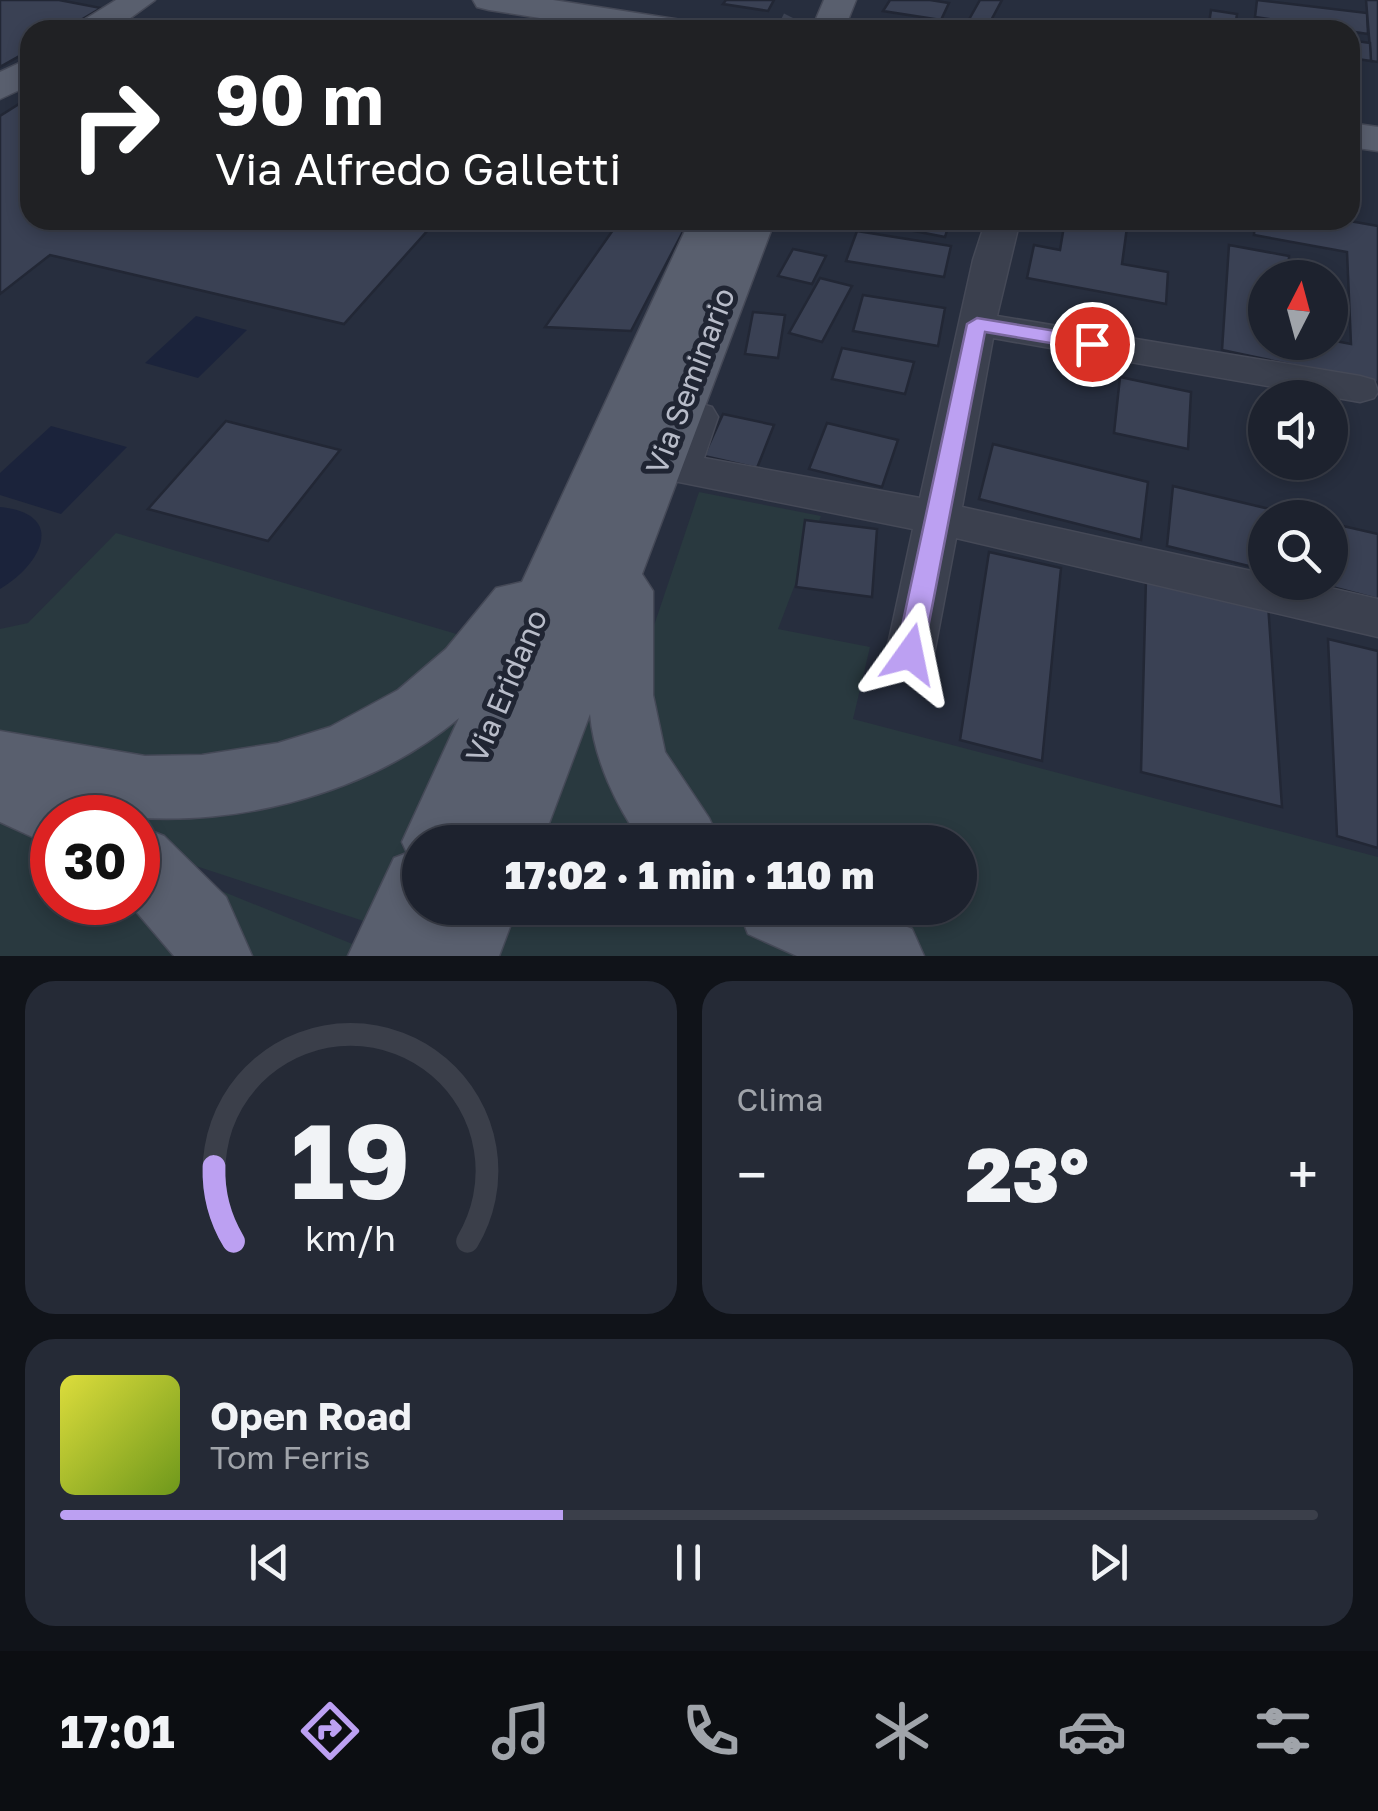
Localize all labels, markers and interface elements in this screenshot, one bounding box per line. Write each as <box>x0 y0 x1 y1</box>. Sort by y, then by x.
text: 90 m <box>215 56 384 140</box>
icon: right <box>50 60 180 190</box>
text: Via Alfredo Galletti <box>215 141 621 195</box>
north arrow <box>1248 260 1348 360</box>
map controls <box>1248 260 1348 600</box>
street label: Via Seminario <box>638 283 742 479</box>
pin <box>1050 302 1135 387</box>
icon: arrive <box>1065 317 1120 372</box>
button: sound <box>1248 380 1348 480</box>
button: search <box>1248 500 1348 600</box>
position arrow <box>858 602 962 706</box>
street label: Via Eridano <box>458 604 554 768</box>
speed limit sign: 30 <box>30 795 160 925</box>
text: 17:02 · 1 min · 110 m <box>505 852 874 897</box>
text: Clima <box>737 1080 823 1118</box>
text: 19 <box>291 1097 411 1222</box>
text: 23° <box>966 1128 1089 1219</box>
text: − <box>737 1141 767 1207</box>
text: + <box>1288 1141 1318 1207</box>
text: km/h <box>305 1216 396 1259</box>
text: Open Road <box>210 1393 412 1438</box>
text: Tom Ferris <box>210 1438 370 1476</box>
icon: previous <box>242 1535 297 1590</box>
icon: pause <box>661 1535 716 1590</box>
icon: next <box>1081 1535 1136 1590</box>
icon: directions <box>295 1696 365 1766</box>
icon: music <box>486 1696 556 1766</box>
icon: phone <box>676 1696 746 1766</box>
icon: climate <box>867 1696 937 1766</box>
icon: car <box>1057 1696 1127 1766</box>
icon: filters <box>1248 1696 1318 1766</box>
text: 17:01 <box>60 1704 175 1758</box>

